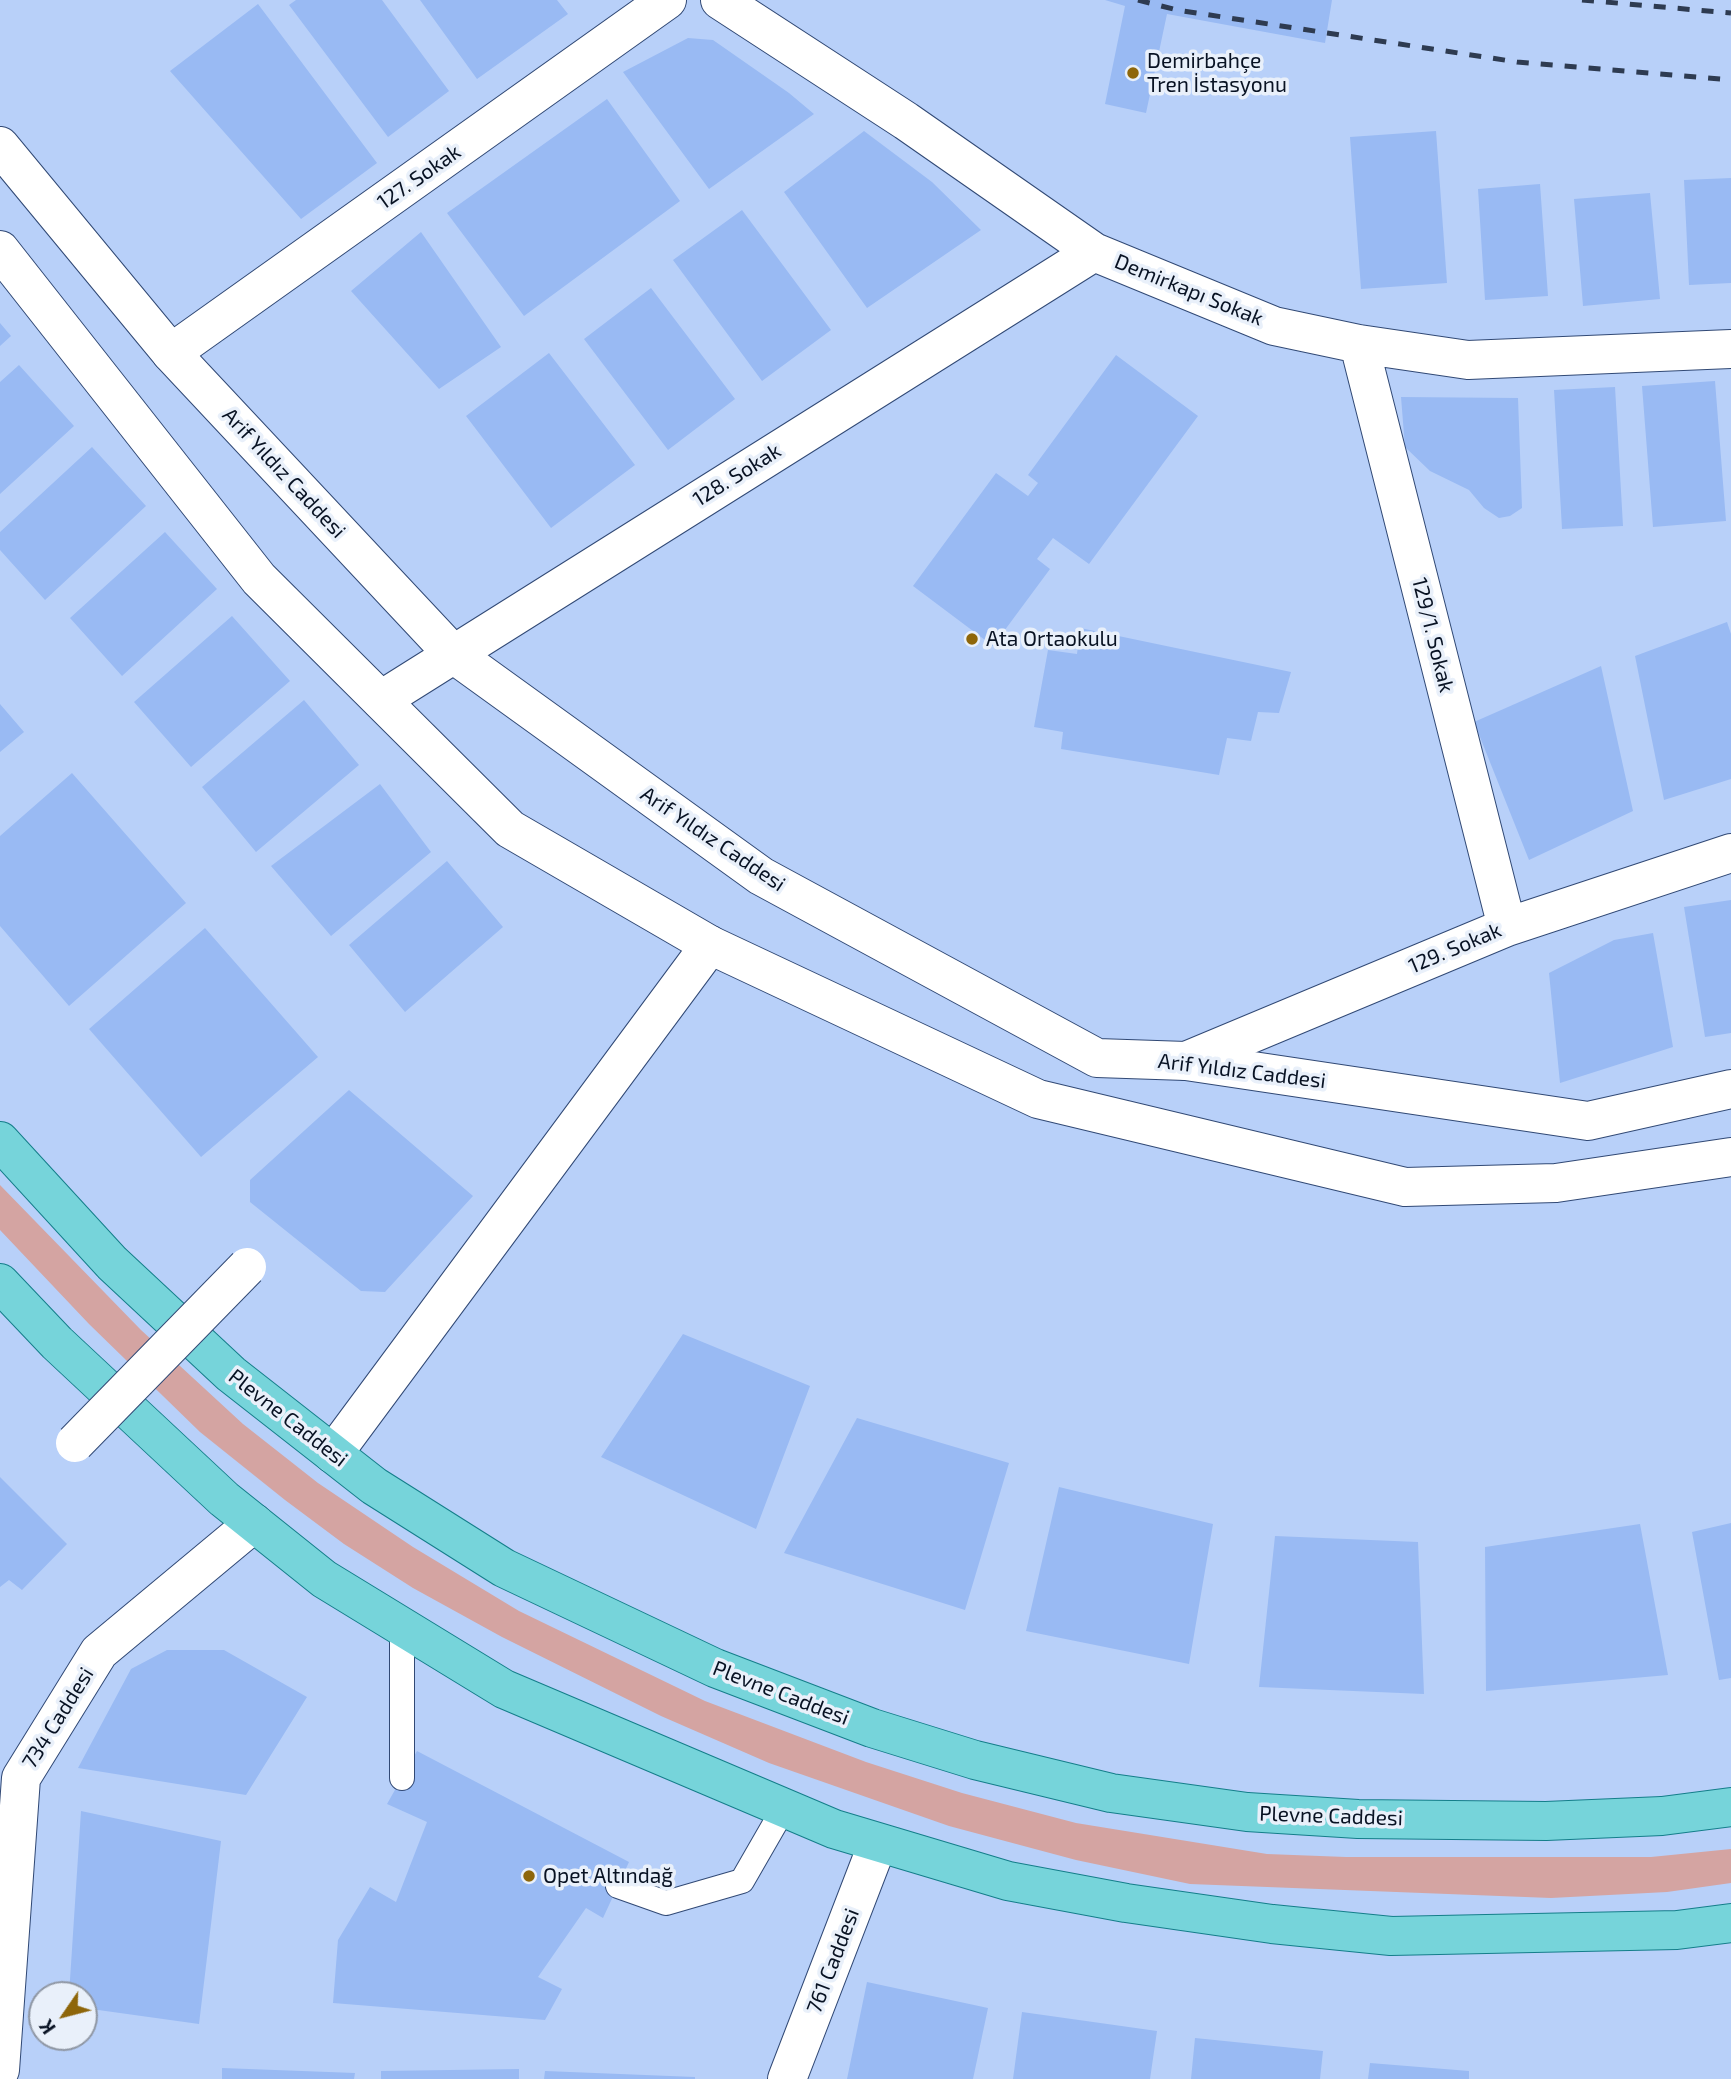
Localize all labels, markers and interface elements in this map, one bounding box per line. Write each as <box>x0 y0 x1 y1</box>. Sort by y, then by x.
place label: Demirbahçe Tren İstasyonu <box>1147 48 1287 98</box>
marker: Demirbahçe Tren İstasyonu <box>1125 65 1141 81</box>
street label: 127. Sokak <box>372 139 466 215</box>
street label: Demirkapı Sokak <box>1111 249 1267 331</box>
street label: Arif Yıldız Caddesi <box>217 403 351 543</box>
street label: 128. Sokak <box>688 438 786 512</box>
street label: 129/1. Sokak <box>1407 575 1459 695</box>
place label: Ata Ortaokulu <box>986 626 1118 652</box>
marker: Ata Ortaokulu <box>964 631 980 647</box>
street label: Arif Yıldız Caddesi <box>636 781 790 897</box>
street label: 129. Sokak <box>1405 917 1505 979</box>
street label: Arif Yıldız Caddesi <box>1157 1048 1327 1094</box>
street label: Plevne Caddesi <box>224 1364 352 1472</box>
street label: Plevne Caddesi <box>709 1655 853 1731</box>
street label: 734 Caddesi <box>17 1663 99 1773</box>
street label: Plevne Caddesi <box>1259 1801 1403 1831</box>
place label: Opet Altındağ <box>543 1863 673 1889</box>
marker: Opet Altındağ <box>521 1868 537 1884</box>
street label: 761 Caddesi <box>801 1905 865 2017</box>
north arrow <box>28 1981 98 2051</box>
text: K <box>34 2016 60 2039</box>

